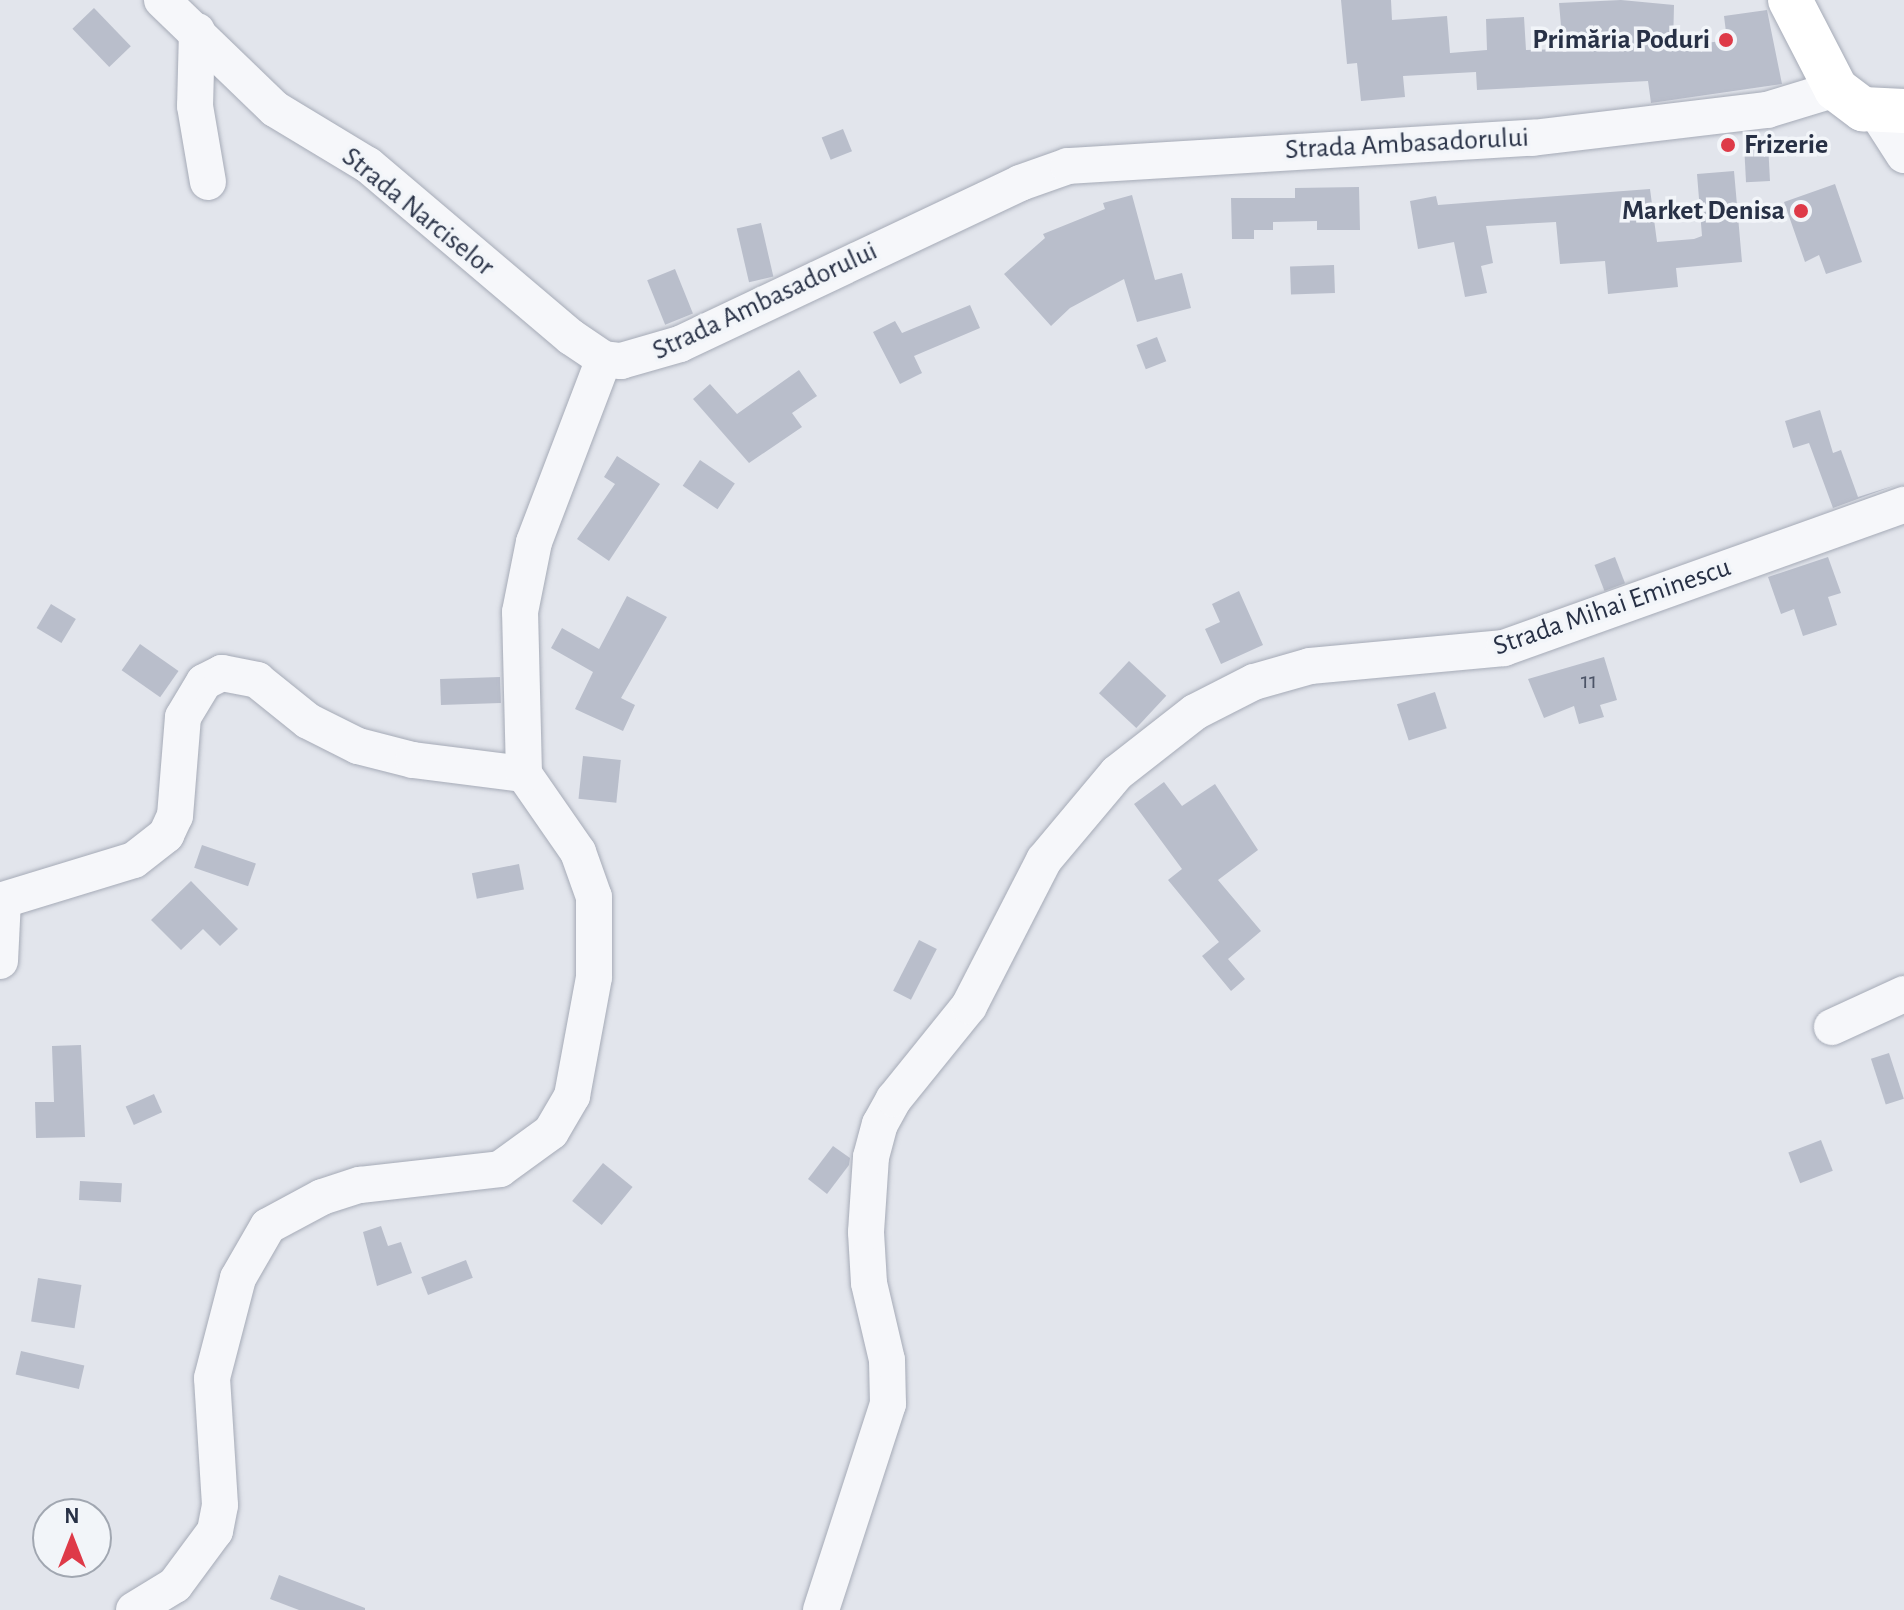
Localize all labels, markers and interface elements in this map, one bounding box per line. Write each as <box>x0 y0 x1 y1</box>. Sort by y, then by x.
place label: Primăria Poduri <box>1532 23 1710 57</box>
marker: Primăria Poduri <box>1717 31 1735 49</box>
street label: Strada Ambasadorului <box>1284 121 1530 167</box>
place label: Frizerie <box>1744 128 1828 162</box>
marker: Frizerie <box>1719 136 1737 154</box>
street label: Strada Narciselor <box>335 140 501 284</box>
place label: Market Denisa <box>1622 194 1785 228</box>
marker: Market Denisa <box>1792 202 1810 220</box>
street label: Strada Ambasadorului <box>647 234 883 368</box>
street label: Strada Mihai Eminescu <box>1489 551 1735 663</box>
house number: 11 <box>1581 668 1597 696</box>
north arrow <box>32 1498 112 1578</box>
text: N <box>64 1505 80 1527</box>

